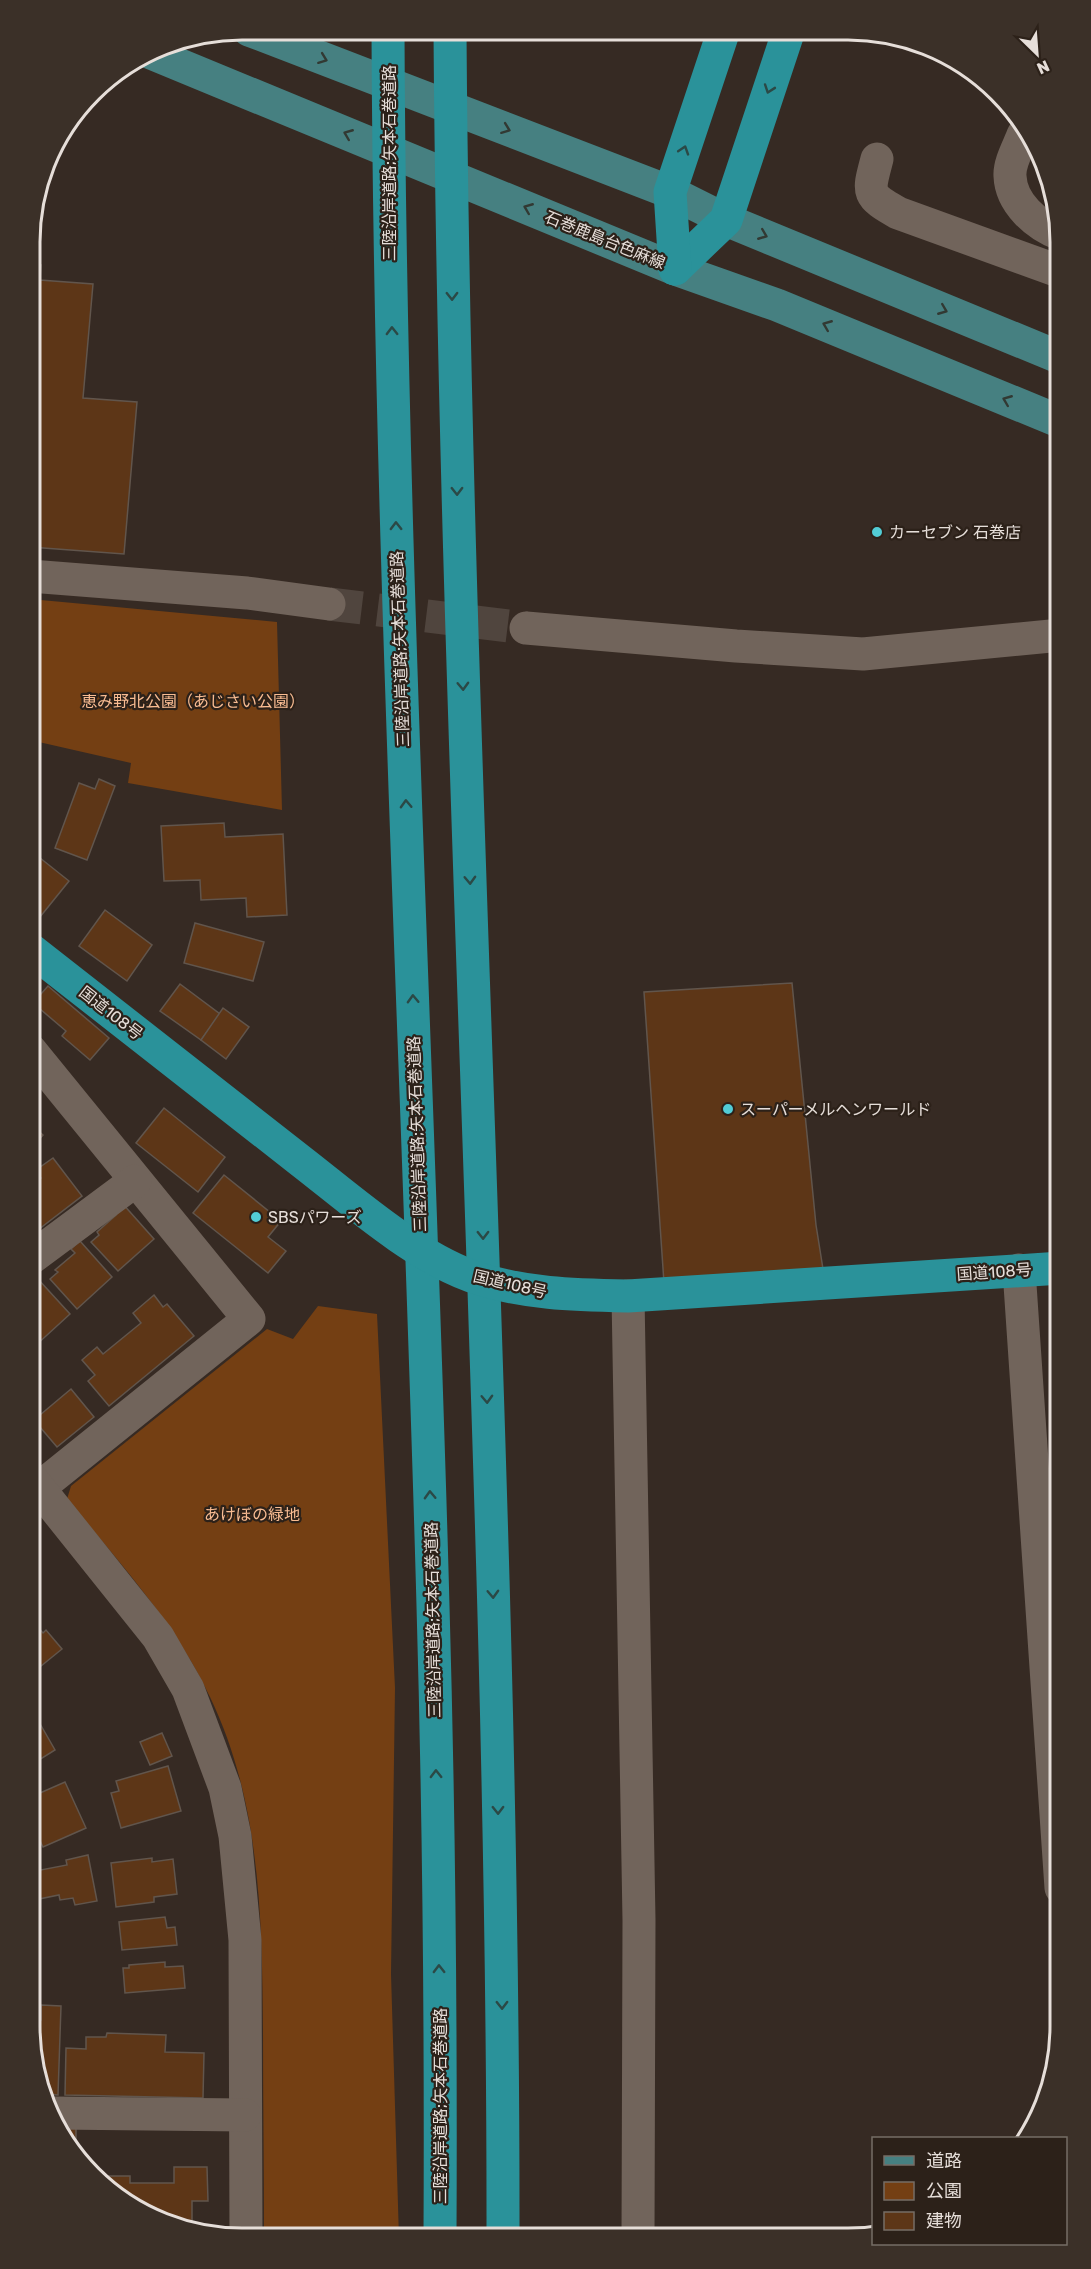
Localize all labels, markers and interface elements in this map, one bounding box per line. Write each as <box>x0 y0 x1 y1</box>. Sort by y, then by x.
north arrow <box>1007 24 1067 84</box>
one-way arrow <box>318 51 328 64</box>
text: N <box>1034 56 1052 78</box>
street label: 三陸沿岸道路;矢本石巻道路 <box>380 65 399 261</box>
one-way arrow <box>763 83 776 94</box>
one-way arrow <box>500 121 510 134</box>
one-way arrow <box>343 129 354 141</box>
one-way arrow <box>676 145 689 156</box>
one-way arrow <box>523 203 534 215</box>
street label: 石巻鹿島台色麻線 <box>542 207 668 273</box>
one-way arrow <box>757 228 768 240</box>
one-way arrow <box>446 291 459 300</box>
one-way arrow <box>937 303 948 315</box>
one-way arrow <box>822 320 833 332</box>
one-way arrow <box>385 326 398 335</box>
one-way arrow <box>1002 395 1013 407</box>
one-way arrow <box>450 486 463 495</box>
one-way arrow <box>390 521 403 530</box>
place label: カーセブン 石巻店 <box>889 523 1021 542</box>
marker: カーセブン 石巻店 <box>870 525 884 539</box>
street label: 三陸沿岸道路;矢本石巻道路 <box>387 551 413 747</box>
one-way arrow <box>456 681 469 690</box>
park label: 恵み野北公園（あじさい公園） <box>81 692 305 711</box>
one-way arrow <box>399 800 412 809</box>
one-way arrow <box>464 876 477 885</box>
street label: 国道108号 <box>76 982 146 1044</box>
one-way arrow <box>406 995 419 1004</box>
street label: 三陸沿岸道路;矢本石巻道路 <box>404 1036 430 1232</box>
place label: スーパーメルヘンワールド <box>740 1100 931 1119</box>
marker: スーパーメルヘンワールド <box>721 1102 735 1116</box>
place label: SBSパワーズ <box>268 1208 362 1227</box>
marker: SBSパワーズ <box>249 1210 263 1224</box>
one-way arrow <box>477 1231 489 1240</box>
street label: 国道108号 <box>956 1260 1032 1284</box>
street label: 国道108号 <box>471 1266 549 1302</box>
one-way arrow <box>481 1394 493 1403</box>
one-way arrow <box>423 1491 436 1500</box>
park label: あけぼの緑地 <box>204 1505 300 1524</box>
street label: 三陸沿岸道路;矢本石巻道路 <box>422 1522 444 1718</box>
one-way arrow <box>487 1589 500 1598</box>
one-way arrow <box>430 1770 442 1779</box>
one-way arrow <box>492 1805 504 1814</box>
one-way arrow <box>433 1965 445 1974</box>
one-way arrow <box>496 2000 508 2009</box>
street label: 三陸沿岸道路;矢本石巻道路 <box>431 2008 450 2204</box>
legend <box>872 2137 1067 2245</box>
text: 道路 <box>926 2150 962 2172</box>
text: 公園 <box>926 2180 962 2202</box>
text: 建物 <box>926 2210 962 2232</box>

